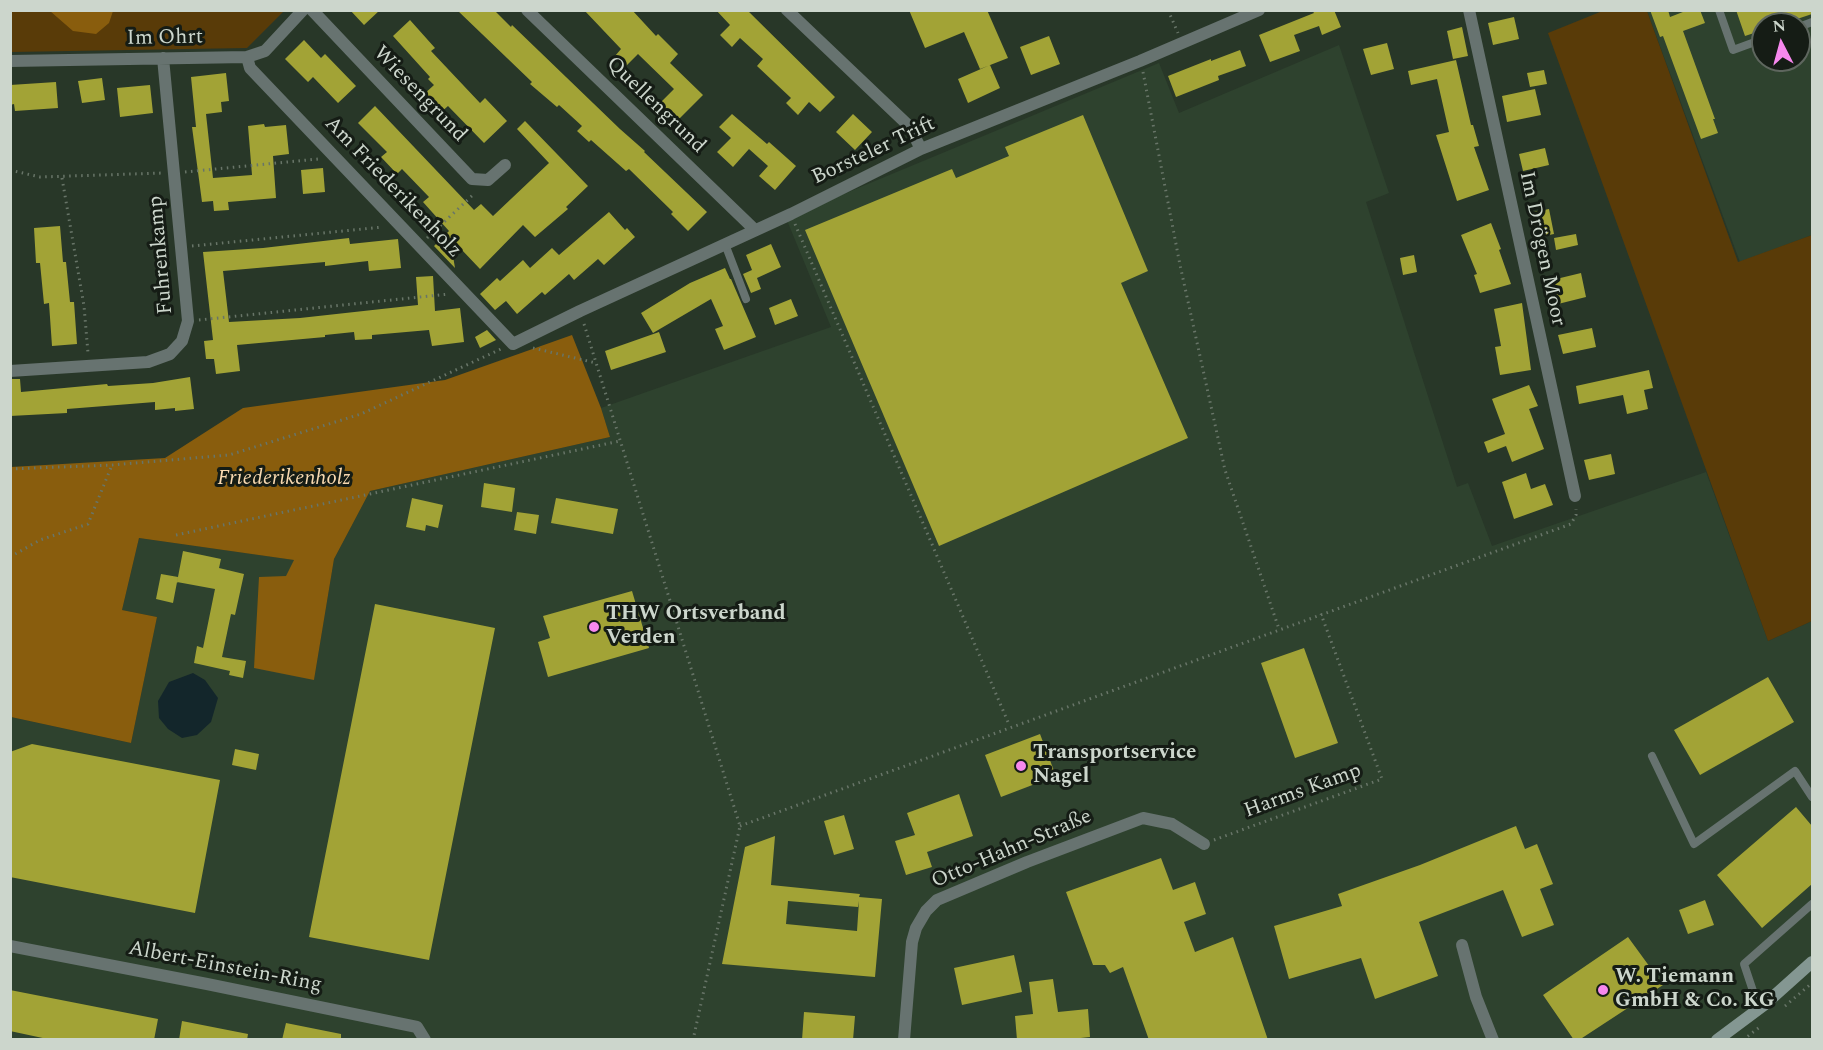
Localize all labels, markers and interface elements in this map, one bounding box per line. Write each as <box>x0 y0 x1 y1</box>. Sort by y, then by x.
north arrow <box>1751 12 1811 72</box>
text: N <box>1772 13 1787 39</box>
street label: Im Ohrt <box>127 26 203 52</box>
street label: Wiesengrund <box>367 42 471 148</box>
street label: Quellengrund <box>600 52 710 160</box>
street label: Am Friederikenholz <box>318 112 466 264</box>
street label: Borsteler Trift <box>808 112 940 192</box>
street label: Im Drögen Moor <box>1512 169 1570 329</box>
street label: Fuhrenkamp <box>144 195 180 315</box>
park label: Friederikenholz <box>217 467 351 493</box>
place label: THW Ortsverband Verden <box>606 602 786 652</box>
marker: THW Ortsverband Verden <box>587 620 601 634</box>
place label: Transportservice Nagel <box>1033 741 1196 791</box>
marker: Transportservice Nagel <box>1014 759 1028 773</box>
street label: Harms Kamp <box>1241 759 1365 825</box>
street label: Otto-Hahn-Straße <box>928 805 1096 895</box>
street label: Albert-Einstein-Ring <box>126 937 324 999</box>
place label: W. Tiemann GmbH & Co. KG <box>1615 965 1775 1015</box>
marker: W. Tiemann GmbH & Co. KG <box>1596 983 1610 997</box>

